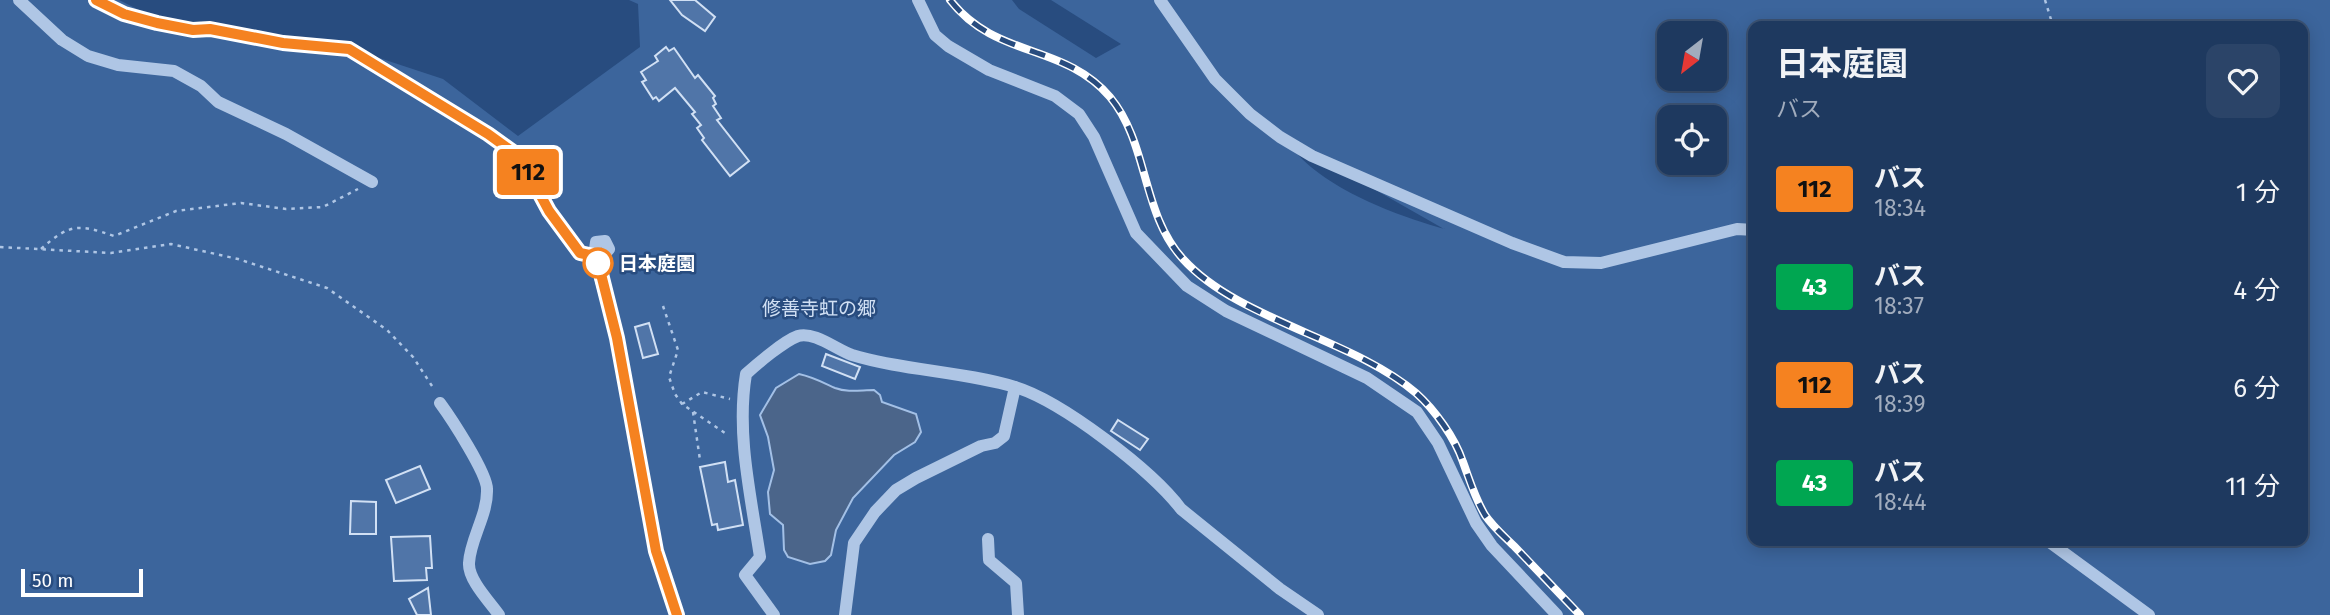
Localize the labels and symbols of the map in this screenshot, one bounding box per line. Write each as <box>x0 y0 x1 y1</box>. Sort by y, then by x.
north arrow <box>1657 21 1727 91</box>
line badge: 112 <box>488 149 568 195</box>
marker: 日本庭園 <box>583 248 613 278</box>
place label: 日本庭園 <box>619 252 695 275</box>
park label: 修善寺虹の郷 <box>762 297 876 320</box>
scale bar <box>21 566 144 598</box>

